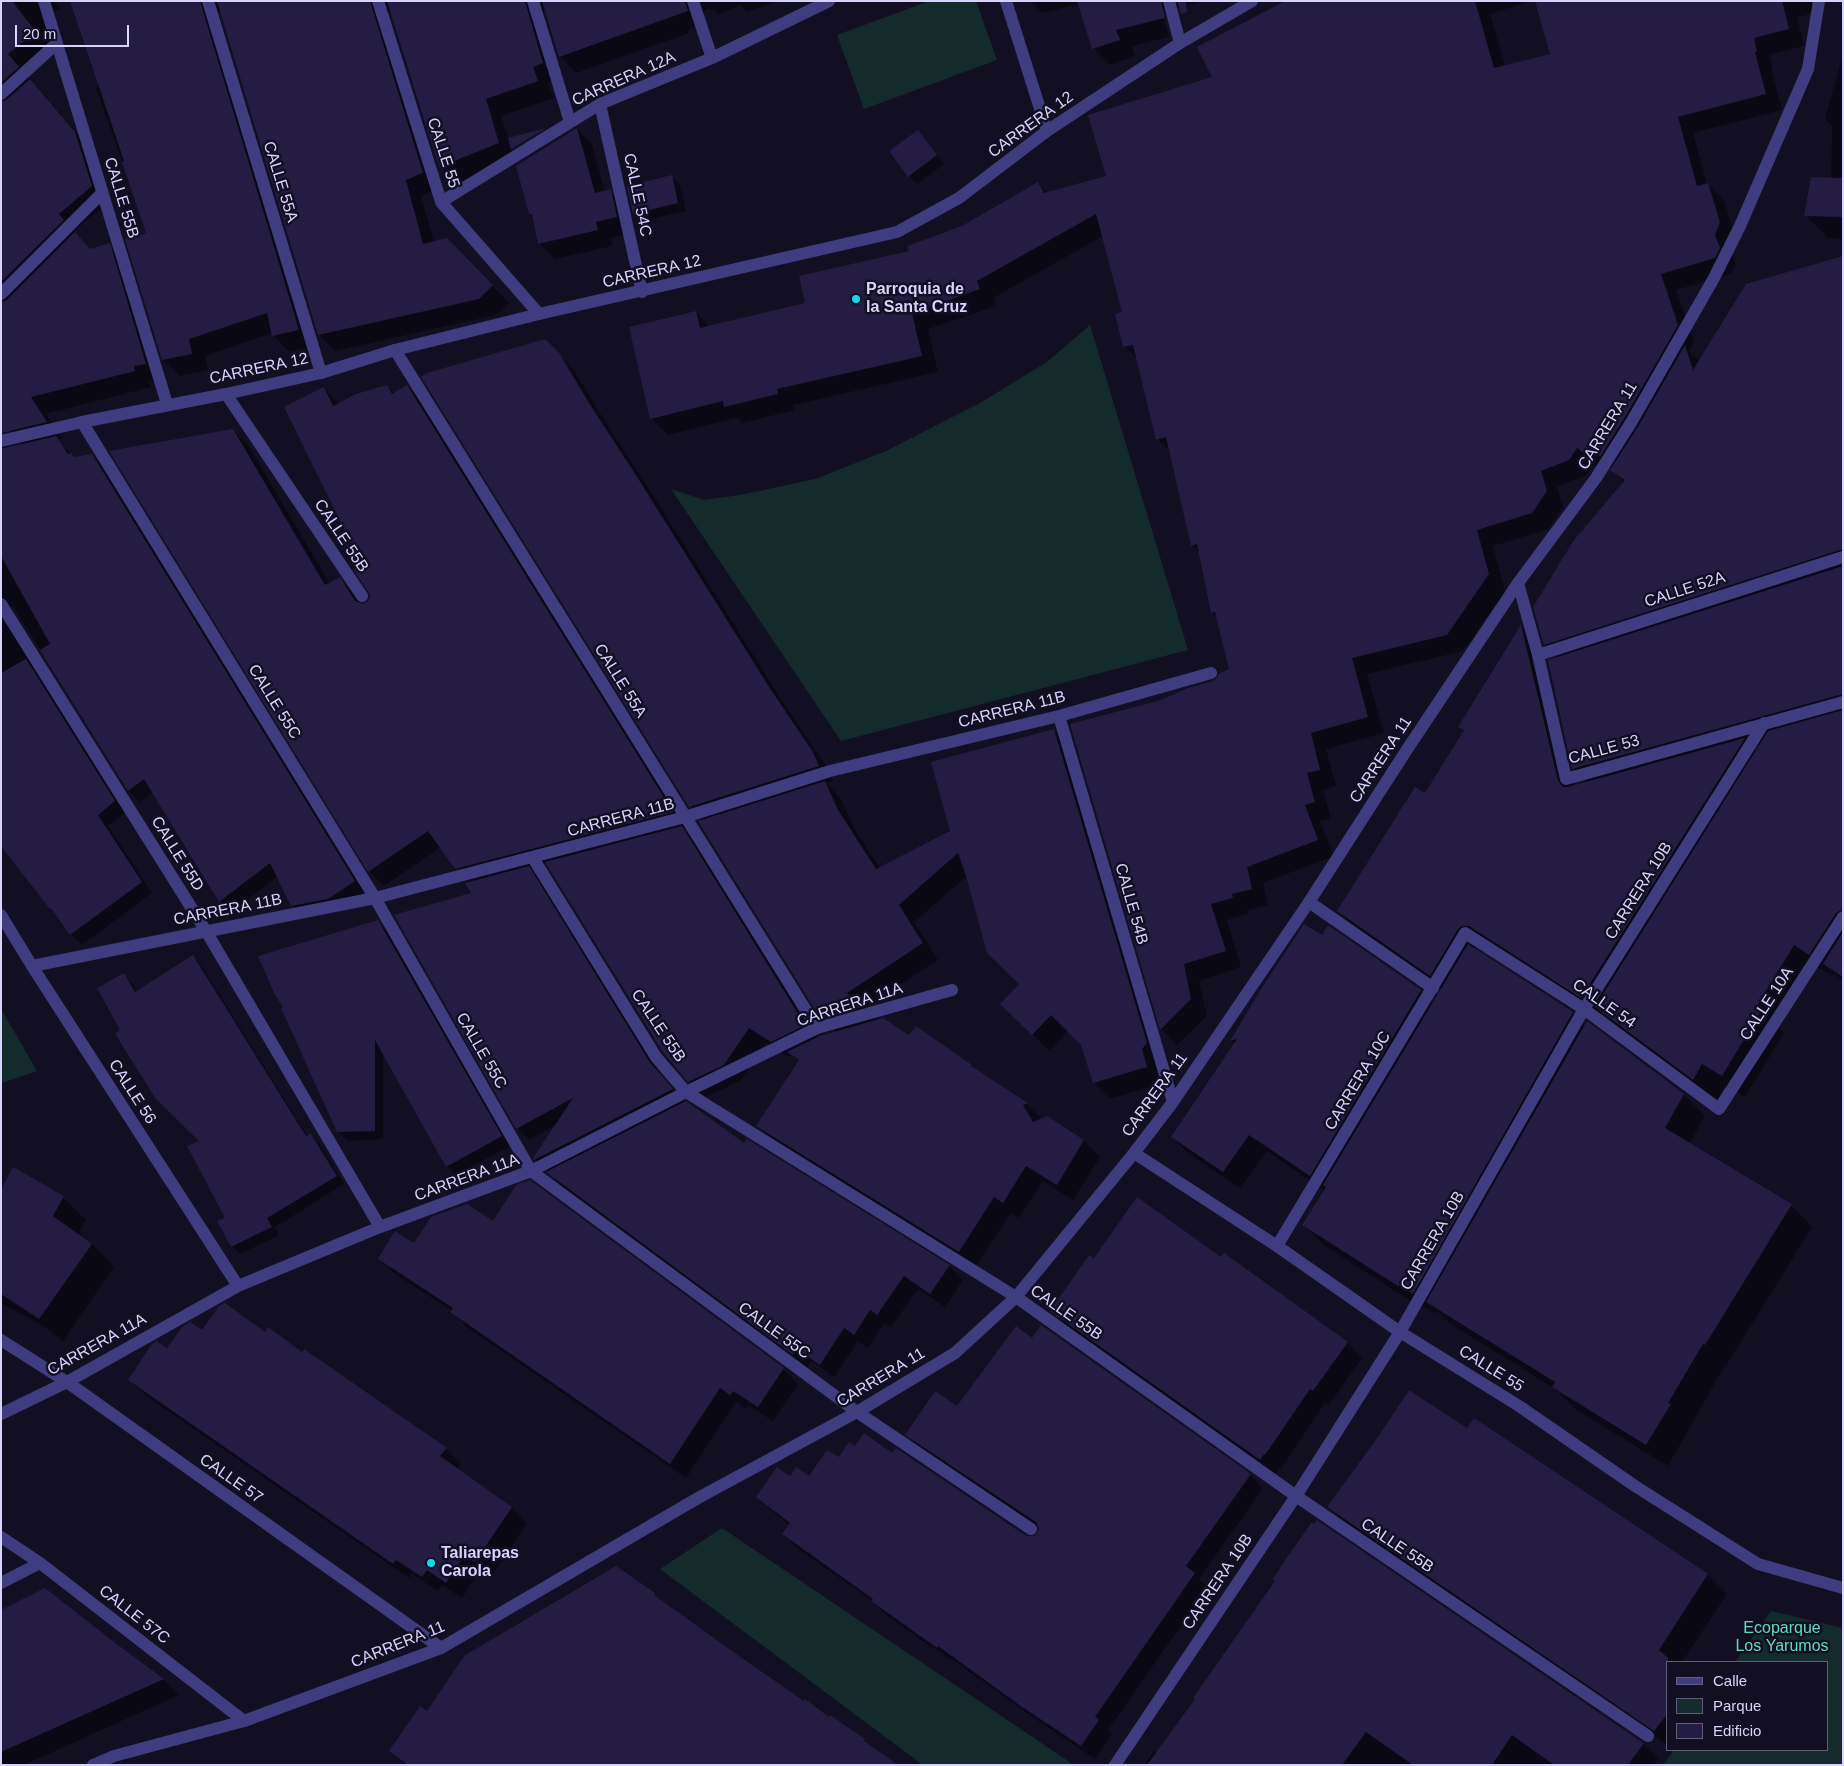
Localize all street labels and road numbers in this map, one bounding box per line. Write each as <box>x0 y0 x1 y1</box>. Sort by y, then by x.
street label: CARRERA 12A <box>569 48 679 110</box>
street label: CARRERA 12 <box>985 88 1077 162</box>
street label: CALLE 55 <box>423 115 463 191</box>
street label: CALLE 55A <box>259 139 301 225</box>
street label: CALLE 54C <box>619 152 655 238</box>
street label: CALLE 55B <box>100 155 142 241</box>
street label: CARRERA 12 <box>601 251 703 293</box>
street label: CARRERA 12 <box>208 349 310 389</box>
street label: CARRERA 11 <box>1574 379 1642 473</box>
street label: CALLE 55B <box>310 496 372 576</box>
street label: CALLE 52A <box>1642 568 1728 612</box>
street label: CALLE 55A <box>590 640 650 722</box>
street label: CALLE 55C <box>243 661 305 743</box>
street label: CARRERA 11B <box>956 687 1068 733</box>
street label: CARRERA 11 <box>1346 713 1416 807</box>
street label: CALLE 53 <box>1566 731 1642 769</box>
street label: CARRERA 11B <box>565 794 677 842</box>
street label: CALLE 55D <box>146 813 208 895</box>
street label: CARRERA 10B <box>1601 839 1677 943</box>
street label: CALLE 54B <box>1110 861 1152 947</box>
street label: CARRERA 11B <box>172 890 284 930</box>
street label: CALLE 10A <box>1736 964 1798 1044</box>
street label: CALLE 54 <box>1569 975 1639 1033</box>
street label: CARRERA 11A <box>795 979 905 1031</box>
street label: CALLE 55B <box>627 986 689 1066</box>
street label: CALLE 55C <box>452 1010 510 1092</box>
street label: CARRERA 10C <box>1321 1028 1395 1134</box>
street label: CARRERA 11 <box>1118 1049 1192 1141</box>
street label: CALLE 56 <box>104 1056 160 1128</box>
street label: CARRERA 11A <box>412 1150 522 1206</box>
street label: CARRERA 10B <box>1397 1188 1469 1294</box>
street label: CALLE 55B <box>1026 1281 1106 1345</box>
street label: CALLE 55C <box>734 1298 814 1364</box>
street label: CARRERA 11A <box>44 1310 150 1380</box>
street label: CALLE 55 <box>1455 1342 1527 1396</box>
street label: CARRERA 11 <box>834 1344 928 1412</box>
street label: CALLE 57 <box>196 1450 266 1508</box>
street label: CALLE 55B <box>1357 1515 1437 1577</box>
street label: CARRERA 10B <box>1179 1531 1257 1633</box>
street label: CALLE 57C <box>95 1581 173 1649</box>
street label: CARRERA 11 <box>348 1618 448 1672</box>

